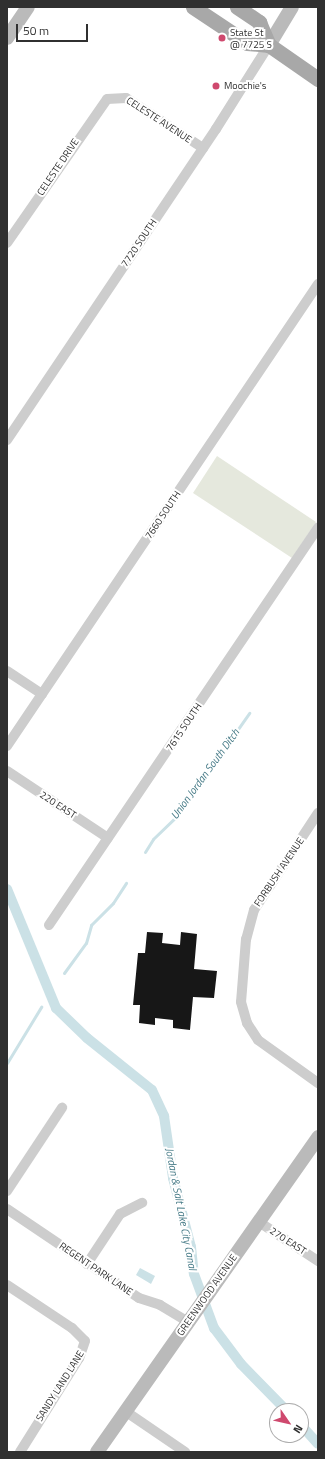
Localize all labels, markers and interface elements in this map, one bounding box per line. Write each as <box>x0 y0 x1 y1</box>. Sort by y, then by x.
scale bar <box>18 16 90 42</box>
text: 50 m <box>23 21 49 40</box>
place label: State St @ 7725 S <box>230 26 272 50</box>
marker: State St @ 7725 S <box>217 33 227 43</box>
place label: Moochie's <box>224 80 266 92</box>
marker: Moochie's <box>211 81 221 91</box>
street label: CELESTE AVENUE <box>124 94 194 146</box>
street label: CELESTE DRIVE <box>35 136 81 198</box>
street label: 7720 SOUTH <box>119 217 159 269</box>
street label: 7660 SOUTH <box>143 489 183 541</box>
street label: 7615 SOUTH <box>164 701 204 753</box>
water label: Union Jordan South Ditch <box>168 726 242 822</box>
street label: 220 EAST <box>37 789 79 821</box>
street label: FORBUSH AVENUE <box>251 835 307 909</box>
water label: Jordan & Salt Lake City Canal <box>163 1147 199 1271</box>
street label: 270 EAST <box>267 1225 309 1257</box>
street label: REGENT PARK LANE <box>57 1240 135 1298</box>
street label: GREENWOOD AVENUE <box>174 1252 240 1338</box>
street label: SANDY LAND LANE <box>33 1348 87 1424</box>
north arrow <box>269 1403 309 1443</box>
text: N <box>289 1422 307 1437</box>

